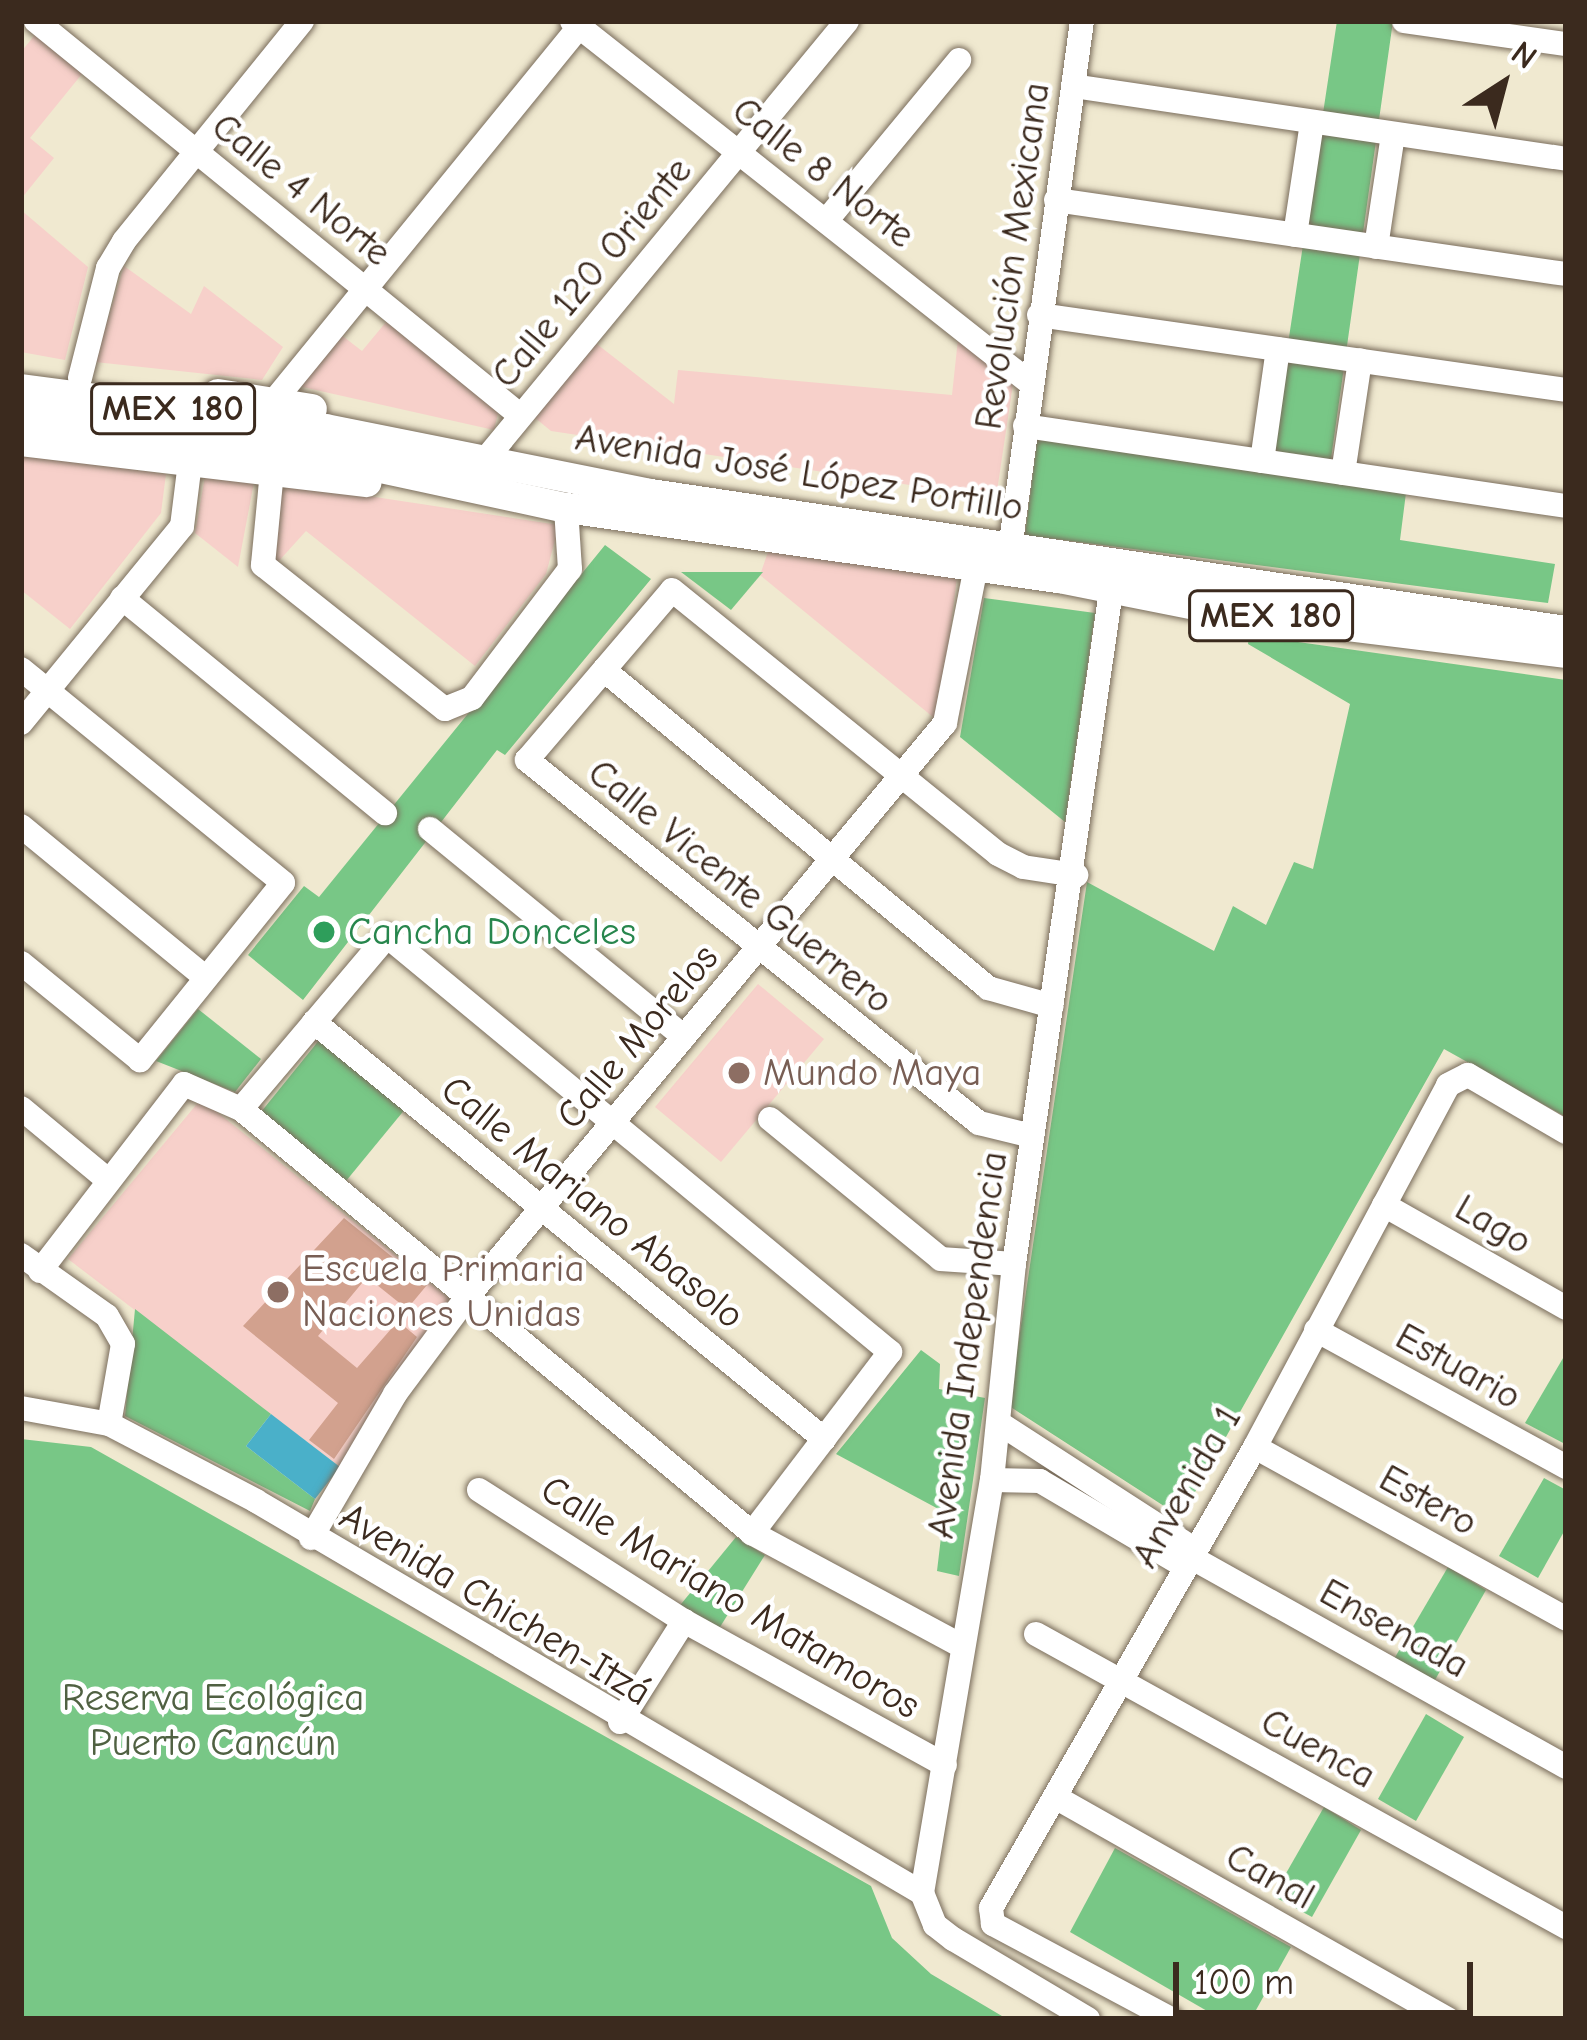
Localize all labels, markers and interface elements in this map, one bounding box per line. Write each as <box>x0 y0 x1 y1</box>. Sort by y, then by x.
north arrow <box>1443 24 1563 144</box>
text: N <box>1504 33 1544 77</box>
street label: Revolución Mexicana <box>965 79 1061 433</box>
street label: Calle 8 Norte <box>723 87 923 259</box>
street label: Calle 4 Norte <box>202 104 400 276</box>
street label: Calle 120 Oriente <box>482 148 702 398</box>
road number: MEX 180 <box>89 379 257 439</box>
street label: Avenida José López Portillo <box>572 414 1026 532</box>
road number: MEX 180 <box>1187 586 1355 646</box>
street label: Calle Vicente Guerrero <box>578 750 902 1024</box>
place label: Cancha Donceles <box>348 909 636 955</box>
marker: Cancha Donceles <box>311 919 337 945</box>
street label: Calle Morelos <box>547 935 729 1139</box>
place label: Mundo Maya <box>763 1050 981 1096</box>
marker: Mundo Maya <box>726 1060 752 1086</box>
street label: Calle Mariano Abasolo <box>431 1067 753 1339</box>
street label: Avenida Independencia <box>918 1148 1018 1542</box>
street label: Lago <box>1447 1185 1539 1265</box>
place label: Escuela Primaria Naciones Unidas <box>302 1247 585 1338</box>
marker: Escuela Primaria Naciones Unidas <box>265 1279 291 1305</box>
street label: Estuario <box>1387 1314 1529 1420</box>
street label: Anvenida 1 <box>1122 1398 1252 1576</box>
street label: Estero <box>1371 1455 1485 1547</box>
street label: Calle Mariano Matamoros <box>532 1466 928 1730</box>
street label: Avenida Chichen-Itzá <box>331 1494 659 1716</box>
street label: Ensenada <box>1311 1569 1477 1689</box>
park label: Reserva Ecológica Puerto Cancún <box>62 1676 364 1767</box>
street label: Cuenca <box>1252 1698 1384 1800</box>
street label: Canal <box>1217 1834 1323 1920</box>
scale bar <box>1179 1938 1479 2012</box>
text: 100 m <box>1194 1962 1294 2003</box>

